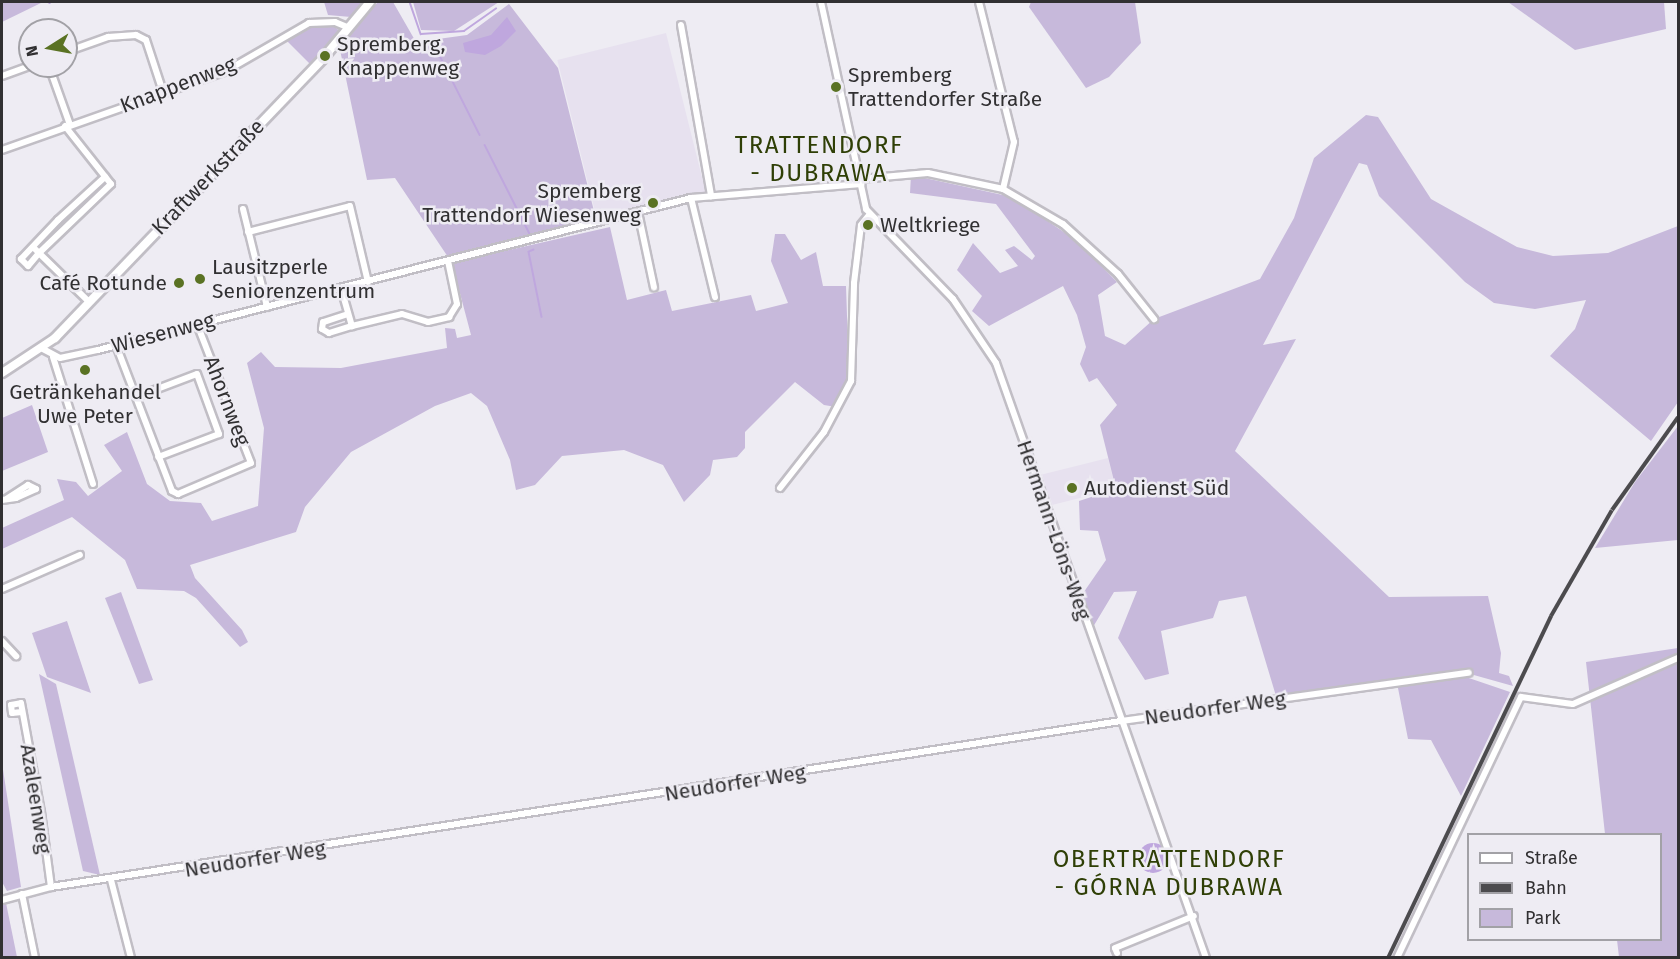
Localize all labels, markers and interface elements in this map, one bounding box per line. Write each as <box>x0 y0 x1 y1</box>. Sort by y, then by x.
north arrow <box>18 18 78 78</box>
place label: Spremberg, Knappenweg <box>337 31 459 81</box>
text: N <box>21 44 42 58</box>
marker: Spremberg, Knappenweg <box>318 49 332 63</box>
street label: Knappenweg <box>116 51 240 119</box>
place label: Spremberg Trattendorfer Straße <box>848 62 1042 112</box>
marker: Spremberg Trattendorfer Straße <box>829 80 843 94</box>
street label: Kraftwerkstraße <box>146 114 270 240</box>
district label: TRATTENDORF - DUBRAWA <box>735 132 903 188</box>
place label: Spremberg Trattendorf Wiesenweg <box>422 178 641 228</box>
marker: Spremberg Trattendorf Wiesenweg <box>646 196 660 210</box>
place label: Weltkriege <box>880 212 981 238</box>
marker: Weltkriege <box>861 218 875 232</box>
place label: Lausitzperle Seniorenzentrum <box>212 254 375 304</box>
place label: Café Rotunde <box>39 270 167 296</box>
marker: Lausitzperle Seniorenzentrum <box>193 272 207 286</box>
marker: Café Rotunde <box>172 276 186 290</box>
street label: Wiesenweg <box>109 307 217 359</box>
street label: Ahornweg <box>198 352 256 450</box>
marker: Getränkehandel Uwe Peter <box>78 363 92 377</box>
place label: Getränkehandel Uwe Peter <box>9 379 161 429</box>
street label: Hermann-Löns-Weg <box>1011 437 1097 623</box>
place label: Autodienst Süd <box>1084 475 1229 501</box>
marker: Autodienst Süd <box>1065 481 1079 495</box>
street label: Neudorfer Weg <box>1143 686 1287 730</box>
street label: Azaleenweg <box>15 742 57 856</box>
street label: Neudorfer Weg <box>663 759 807 807</box>
legend <box>1467 833 1662 941</box>
street label: Neudorfer Weg <box>183 835 327 883</box>
district label: OBERTRATTENDORF - GÓRNA DUBRAWA <box>1053 846 1285 902</box>
text: Straße <box>1525 847 1578 869</box>
text: Bahn <box>1525 877 1567 899</box>
text: Park <box>1525 907 1560 929</box>

